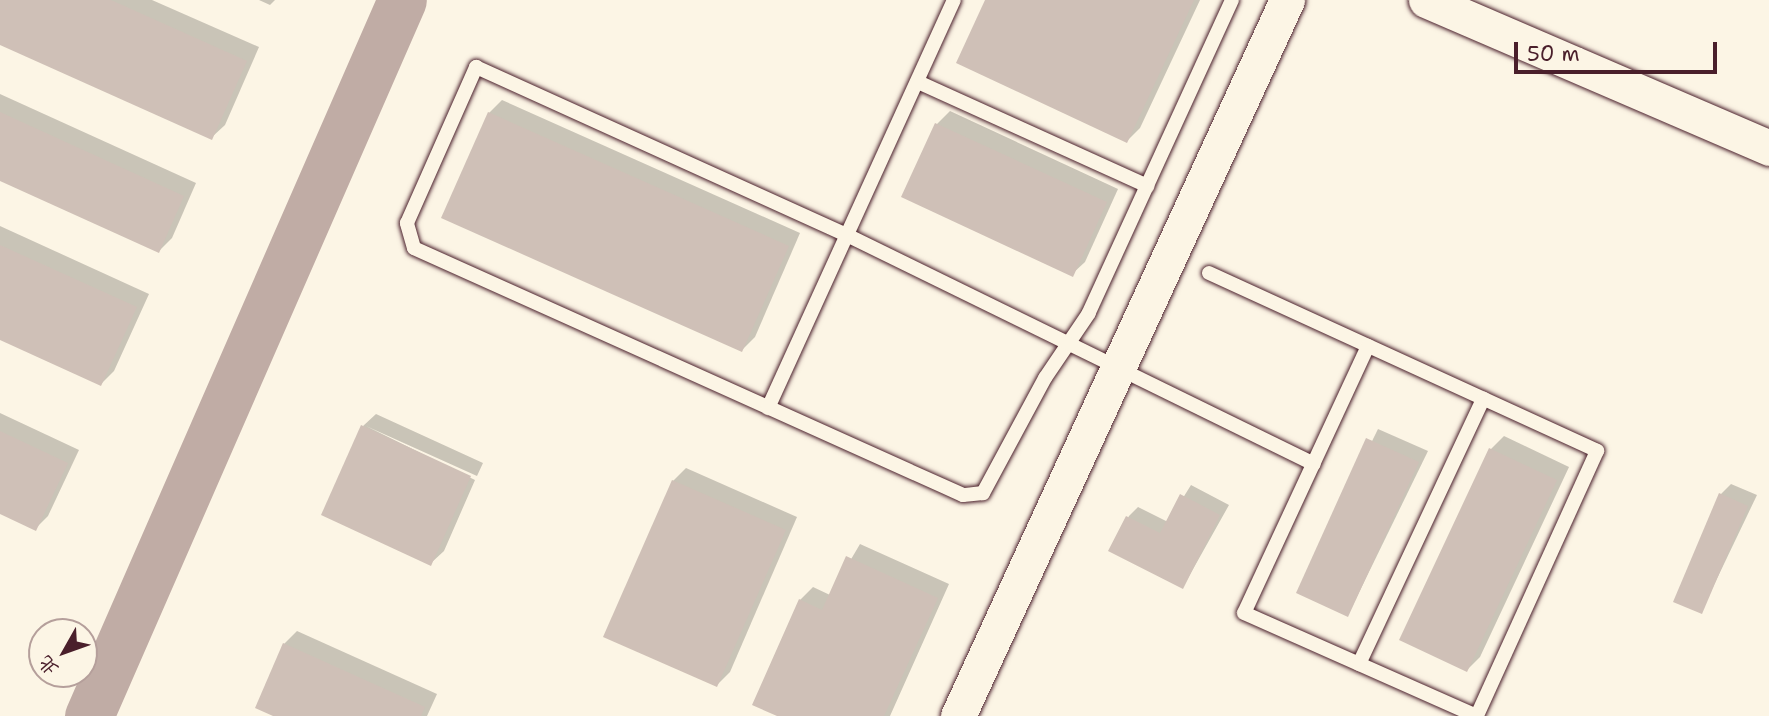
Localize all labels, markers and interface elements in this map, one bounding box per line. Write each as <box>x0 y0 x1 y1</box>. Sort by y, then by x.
scale bar <box>1517 28 1720 72</box>
text: 50 m <box>1527 40 1580 68</box>
north arrow <box>28 618 98 688</box>
text: 北 <box>32 650 64 681</box>

